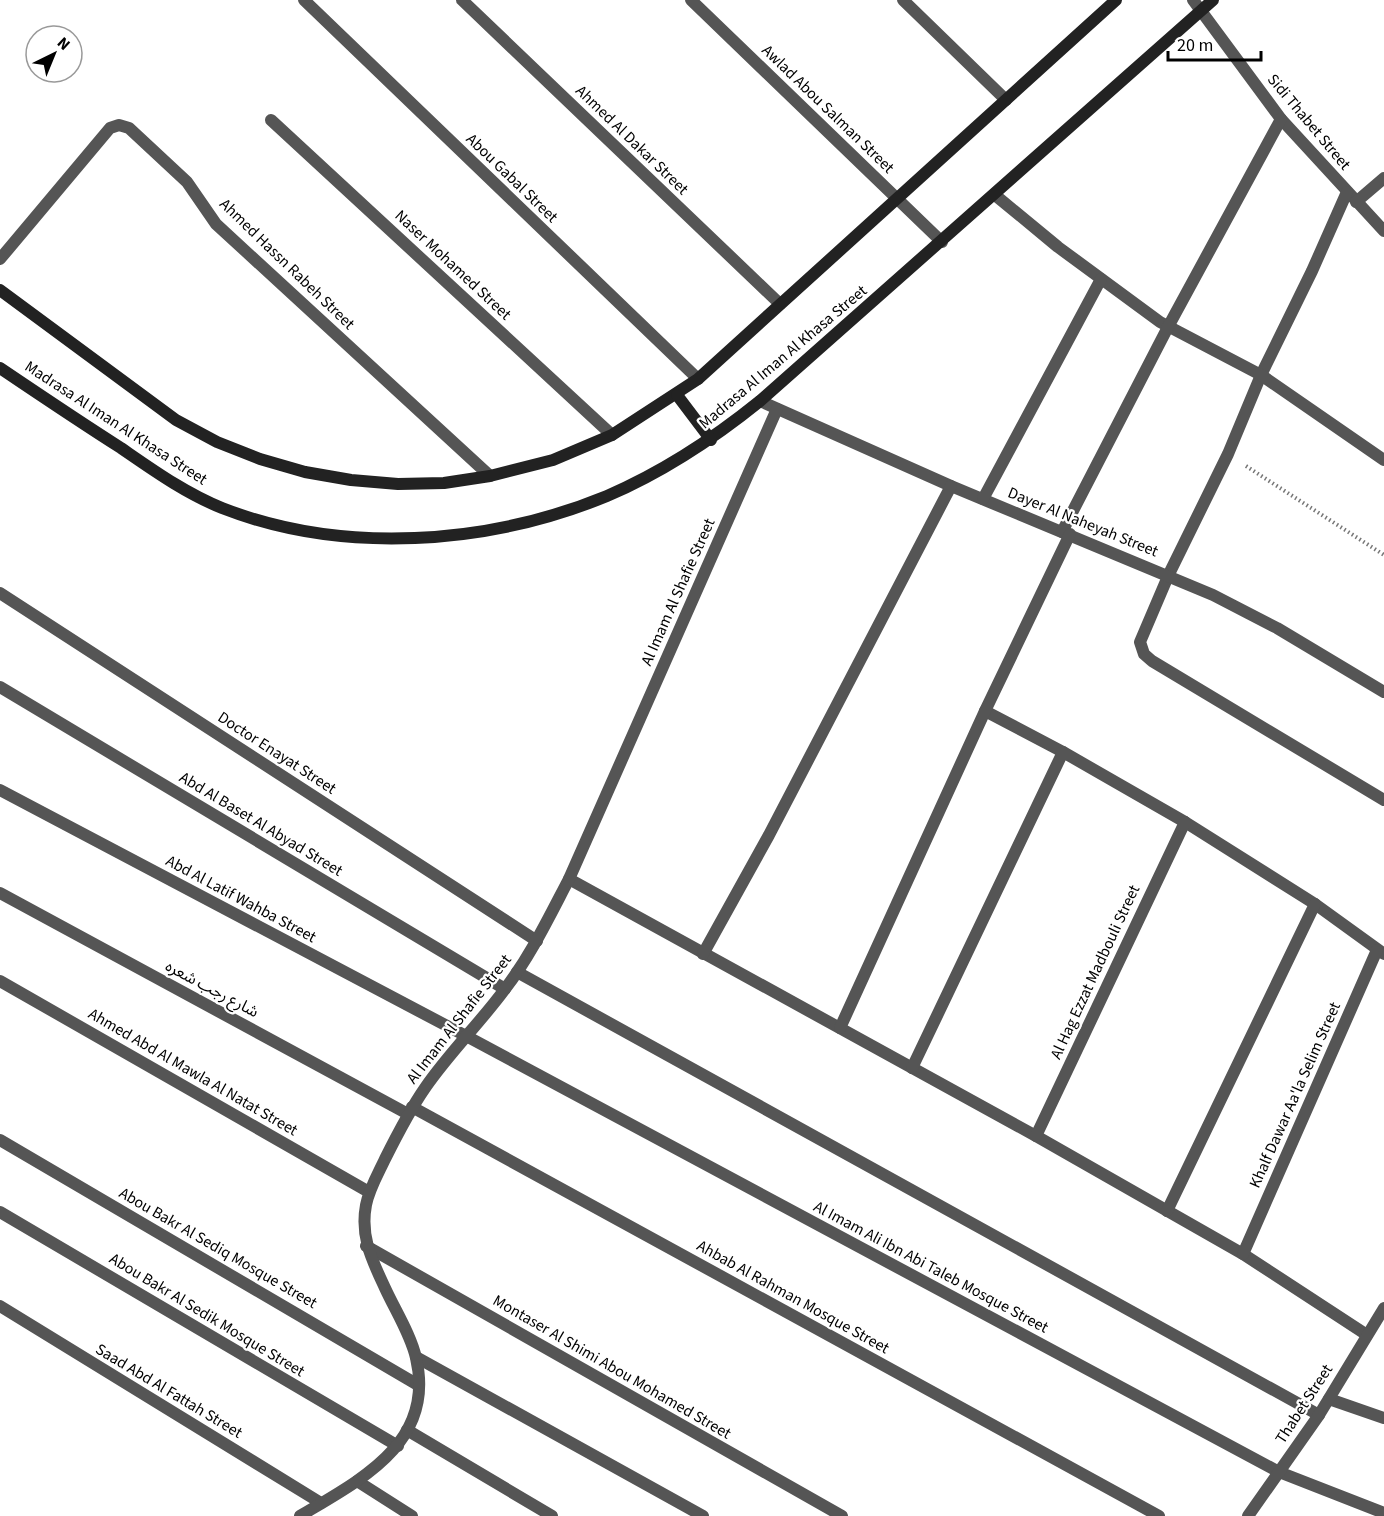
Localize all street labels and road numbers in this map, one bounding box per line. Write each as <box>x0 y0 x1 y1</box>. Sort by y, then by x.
street label: Awlad Abou Salman Street <box>757 40 900 179</box>
street label: Sidi Thabet Street <box>1262 69 1356 175</box>
street label: Ahmed Al Dakar Street <box>571 80 694 200</box>
street label: Abou Gabal Street <box>461 128 563 228</box>
street label: Ahmed Hassn Rabeh Street <box>214 193 360 335</box>
street label: Naser Mohamed Street <box>390 205 517 325</box>
street label: Madrasa Al Iman Al Khasa Street <box>694 280 872 434</box>
street label: Madrasa Al Iman Al Khasa Street <box>21 356 212 491</box>
street label: Dayer Al Naheyah Street <box>1005 482 1162 562</box>
street label: Al Imam Al Shafie Street <box>636 514 721 669</box>
street label: Doctor Enayat Street <box>213 706 341 800</box>
street label: Abd Al Baset Al Abyad Street <box>175 766 347 882</box>
street label: Abd Al Latif Wahba Street <box>162 850 321 948</box>
street label: Al Hag Ezzat Madbouli Street <box>1045 881 1145 1063</box>
street label: Al Imam Al Shafie Street <box>401 949 517 1088</box>
street label: شارع رجب شعره <box>161 955 263 1024</box>
street label: Khalf Dawar Aa'la Selim Street <box>1244 998 1346 1192</box>
street label: Ahmed Abd Al Mawla Al Natat Street <box>84 1003 302 1141</box>
street label: Abou Bakr Al Sediq Mosque Street <box>115 1182 322 1314</box>
street label: Al Imam Ali Ibn Abi Taleb Mosque Street <box>810 1196 1053 1339</box>
street label: Ahbab Al Rahman Mosque Street <box>693 1235 894 1359</box>
street label: Abou Bakr Al Sedik Mosque Street <box>105 1248 309 1383</box>
street label: Montaser Al Shimi Abou Mohamed Street <box>489 1290 736 1445</box>
street label: Saad Abd Al Fattah Street <box>91 1338 247 1444</box>
street label: Thabet Street <box>1270 1359 1338 1448</box>

